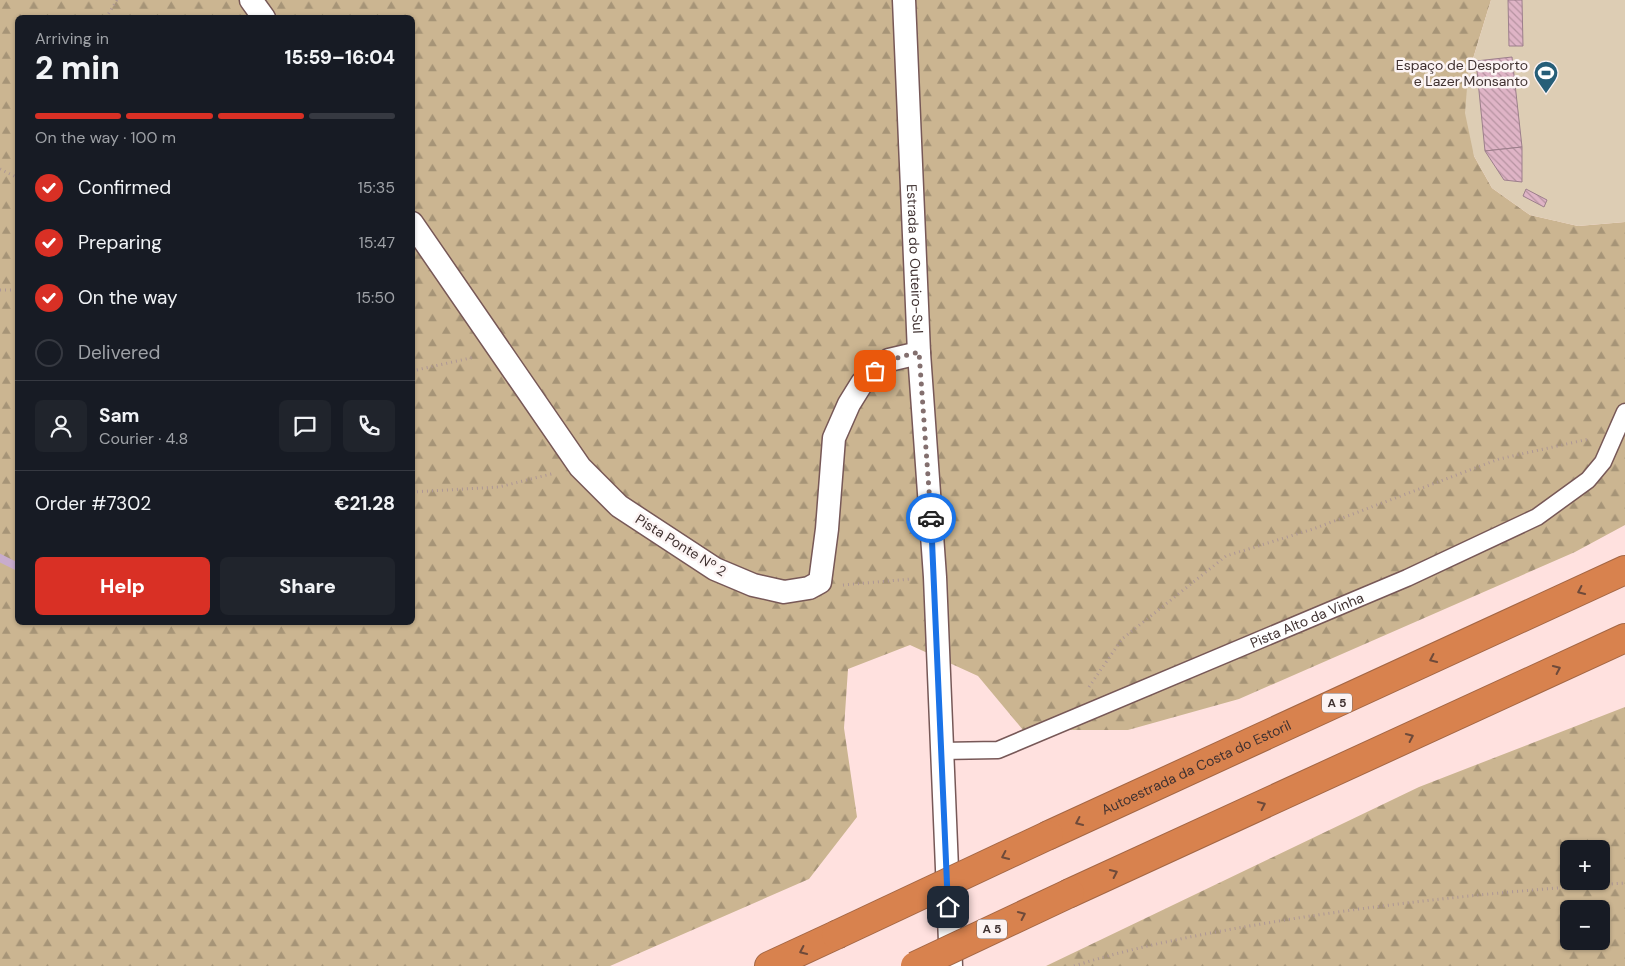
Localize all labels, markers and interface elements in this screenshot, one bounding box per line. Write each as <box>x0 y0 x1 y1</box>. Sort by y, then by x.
text: Arriving in <box>35 28 109 49</box>
text: 15:59–16:04 <box>285 45 395 70</box>
text: 2 min <box>35 47 120 89</box>
place label: Espaço de Desporto e Lazer Monsanto <box>1396 56 1528 90</box>
sports icon: Espaço de Desporto e Lazer Monsanto <box>1533 60 1559 94</box>
text: On the way · 100 m <box>35 127 176 148</box>
icon: check <box>35 174 63 202</box>
text: Confirmed <box>78 175 171 200</box>
text: 15:35 <box>358 177 395 198</box>
street label: Estrada do Outeiro-Sul <box>903 184 927 334</box>
icon: check <box>35 229 63 257</box>
text: Preparing <box>78 230 162 255</box>
text: 15:47 <box>359 232 395 253</box>
icon: check <box>35 284 63 312</box>
text: On the way <box>78 285 178 310</box>
text: 15:50 <box>356 287 395 308</box>
text: Delivered <box>78 340 160 365</box>
pin <box>854 350 896 392</box>
icon: bag <box>861 357 889 385</box>
button: person <box>35 400 87 452</box>
button: chat <box>279 400 331 452</box>
button: phone <box>343 400 395 452</box>
text: Sam <box>99 403 140 428</box>
text: Courier · 4.8 <box>99 428 188 449</box>
text: Order #7302 <box>35 491 151 516</box>
text: €21.28 <box>334 491 395 516</box>
courier <box>906 493 956 543</box>
icon: car <box>917 504 945 532</box>
street label: Pista Ponte Nº 2 <box>632 510 730 580</box>
button: Help <box>35 557 210 615</box>
button: Share <box>220 557 395 615</box>
one-way arrow <box>1577 584 1586 595</box>
street label: Pista Alto da Vinha <box>1247 588 1366 652</box>
one-way arrow <box>1429 652 1438 663</box>
one-way arrow <box>1552 665 1561 676</box>
road number: A 5 <box>1322 694 1352 712</box>
street label: Autoestrada da Costa do Estoril <box>1098 716 1294 819</box>
one-way arrow <box>1405 733 1414 743</box>
one-way arrow <box>1257 800 1266 811</box>
one-way arrow <box>1075 815 1084 826</box>
map controls <box>1560 840 1610 950</box>
button: + <box>1560 840 1610 890</box>
one-way arrow <box>1001 850 1010 860</box>
one-way arrow <box>1109 868 1118 879</box>
pin <box>927 886 969 928</box>
icon: home <box>934 893 962 921</box>
button: − <box>1560 900 1610 950</box>
one-way arrow <box>1017 911 1026 922</box>
road number: A 5 <box>977 920 1007 939</box>
one-way arrow <box>799 944 808 955</box>

